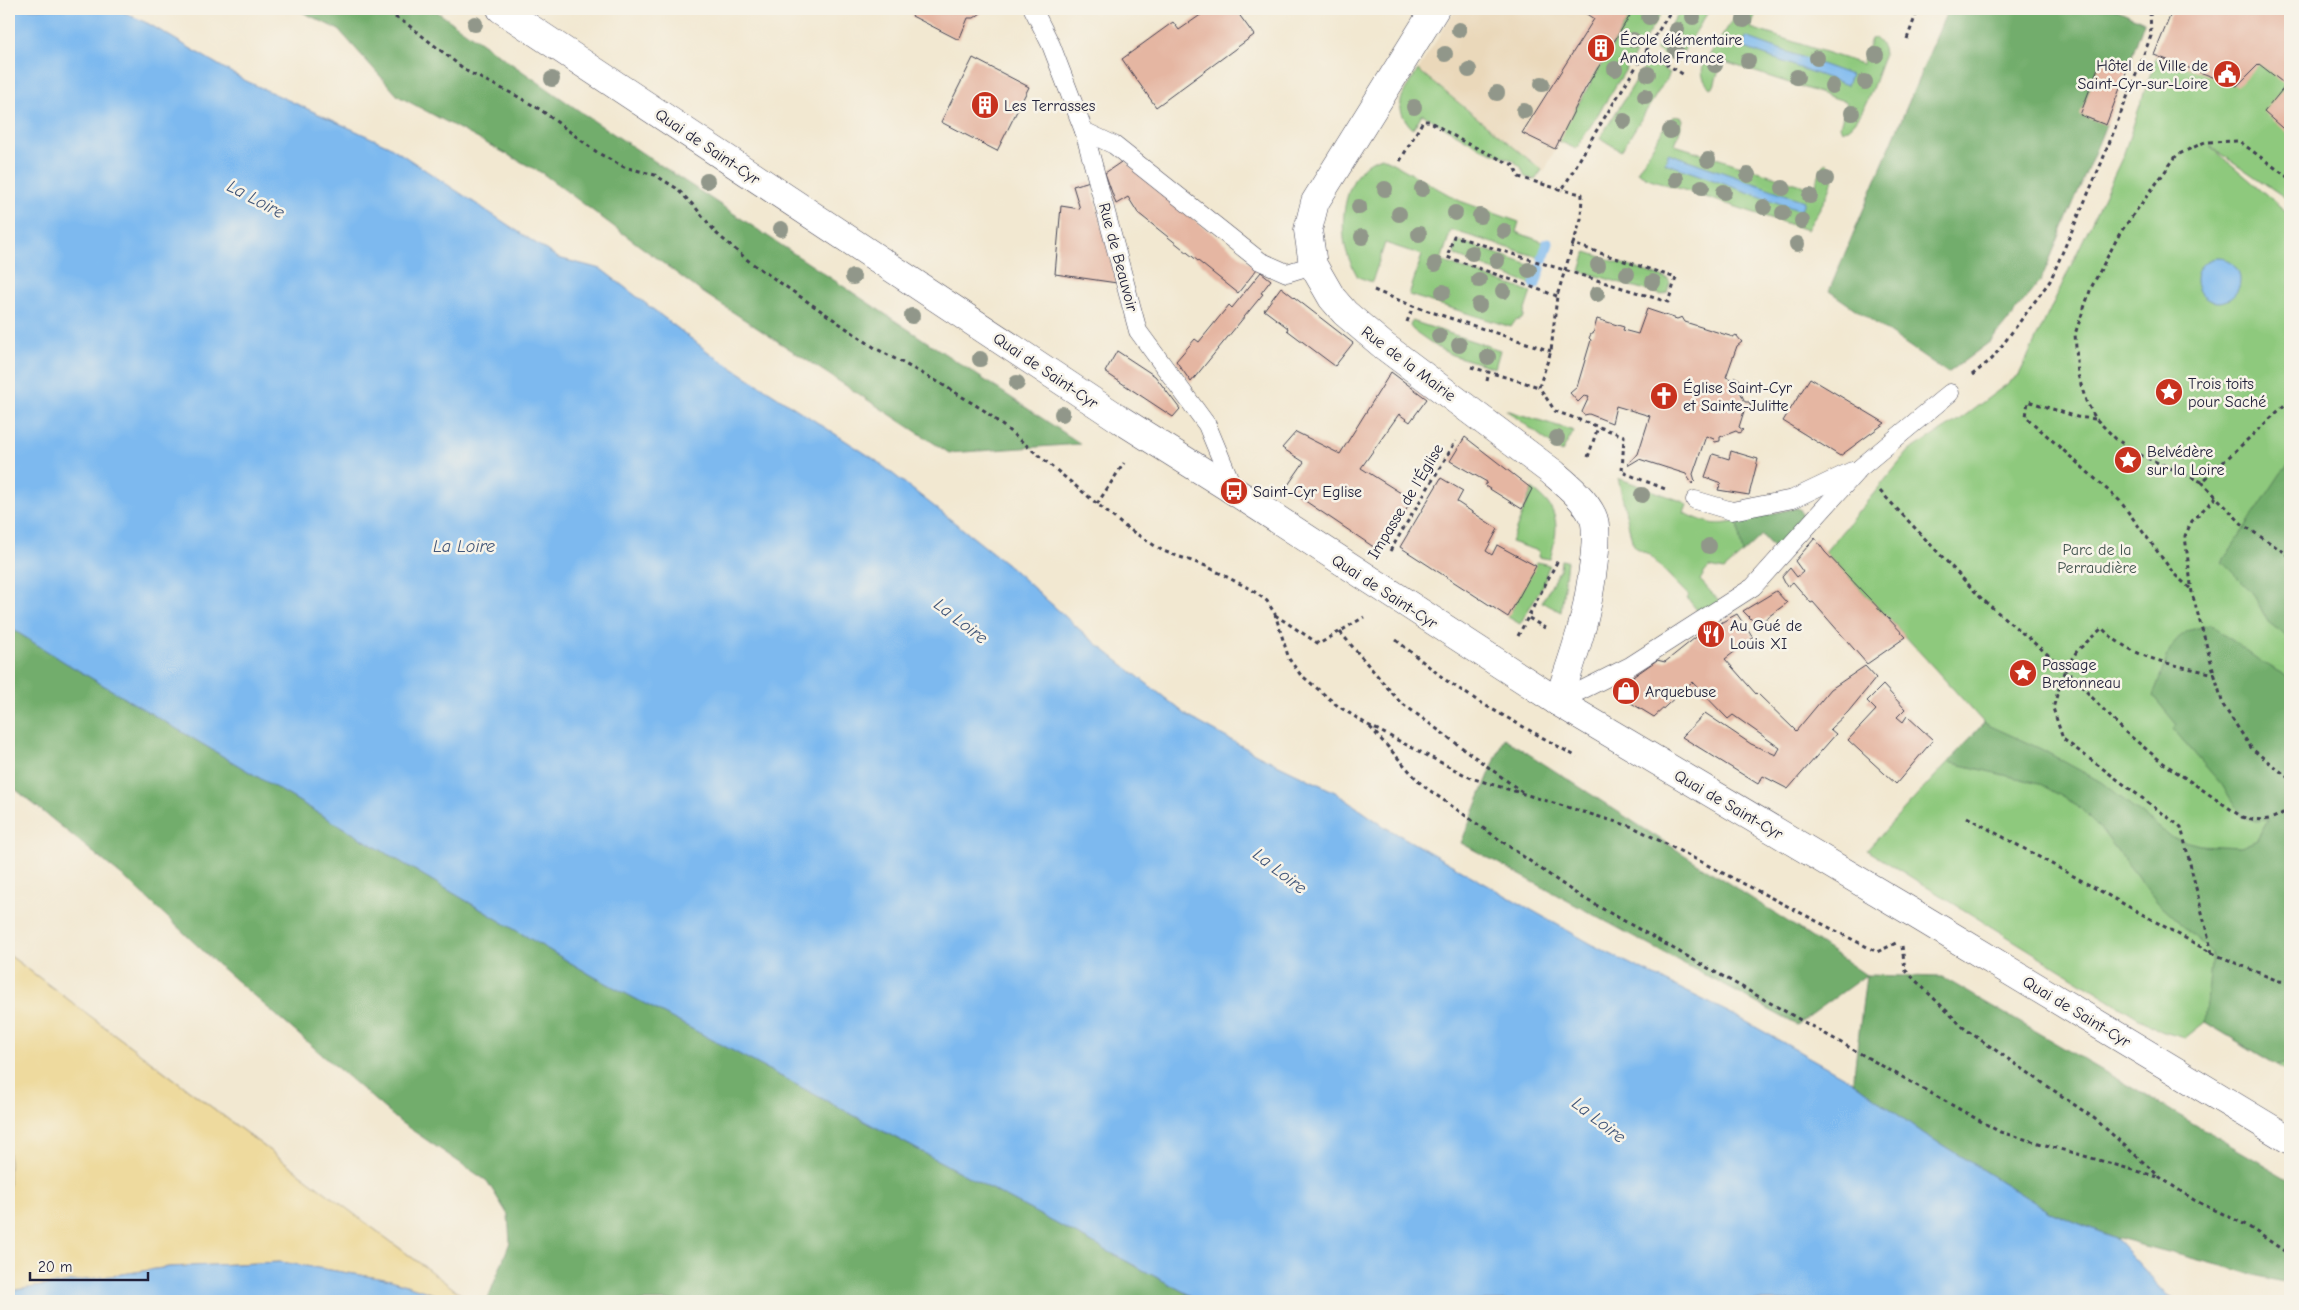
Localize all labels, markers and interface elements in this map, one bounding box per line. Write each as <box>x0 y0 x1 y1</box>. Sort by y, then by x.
place label: École élémentaire Anatole France <box>1620 30 1742 67</box>
building icon: École élémentaire Anatole France <box>1586 33 1616 63</box>
place label: Hôtel de Ville de Saint-Cyr-sur-Loire <box>2077 57 2208 93</box>
public building icon: Hôtel de Ville de Saint-Cyr-sur-Loire <box>2212 59 2242 89</box>
building icon: Les Terrasses <box>970 90 1000 120</box>
place label: Les Terrasses <box>1004 97 1096 115</box>
street label: Quai de Saint-Cyr <box>652 105 764 189</box>
water label: La Loire <box>223 176 288 223</box>
street label: Rue de Beauvoir <box>1095 201 1141 314</box>
street label: Rue de la Mairie <box>1358 323 1459 405</box>
street label: Quai de Saint-Cyr <box>990 329 1102 413</box>
place label: Trois toits pour Saché <box>2188 375 2266 411</box>
place icon: Trois toits pour Saché <box>2154 377 2184 407</box>
place label: Église Saint-Cyr et Sainte-Julitte <box>1683 378 1793 415</box>
church icon: Église Saint-Cyr et Sainte-Julitte <box>1649 381 1679 411</box>
street label: Impasse de l'Église <box>1363 440 1447 562</box>
place label: Belvédère sur la Loire <box>2147 443 2225 479</box>
place icon: Belvédère sur la Loire <box>2113 445 2143 475</box>
bus stop icon: Saint-Cyr Eglise <box>1219 476 1249 506</box>
place label: Saint-Cyr Eglise <box>1253 483 1362 501</box>
water label: La Loire <box>433 536 495 557</box>
park label: Parc de la Perraudière <box>2057 541 2137 577</box>
street label: Quai de Saint-Cyr <box>1328 551 1441 633</box>
water label: La Loire <box>930 594 992 649</box>
place label: Au Gué de Louis XI <box>1730 617 1802 653</box>
restaurant icon: Au Gué de Louis XI <box>1696 619 1726 649</box>
place label: Passage Bretonneau <box>2042 656 2121 692</box>
place icon: Passage Bretonneau <box>2008 658 2038 688</box>
shop icon: Arquebuse <box>1611 676 1641 706</box>
place label: Arquebuse <box>1645 683 1716 701</box>
street label: Quai de Saint-Cyr <box>1671 766 1787 844</box>
water label: La Loire <box>1249 844 1311 899</box>
street label: Quai de Saint-Cyr <box>2019 973 2134 1051</box>
water label: La Loire <box>1568 1093 1630 1148</box>
scale bar <box>30 1250 148 1282</box>
text: 20 m <box>38 1258 72 1276</box>

